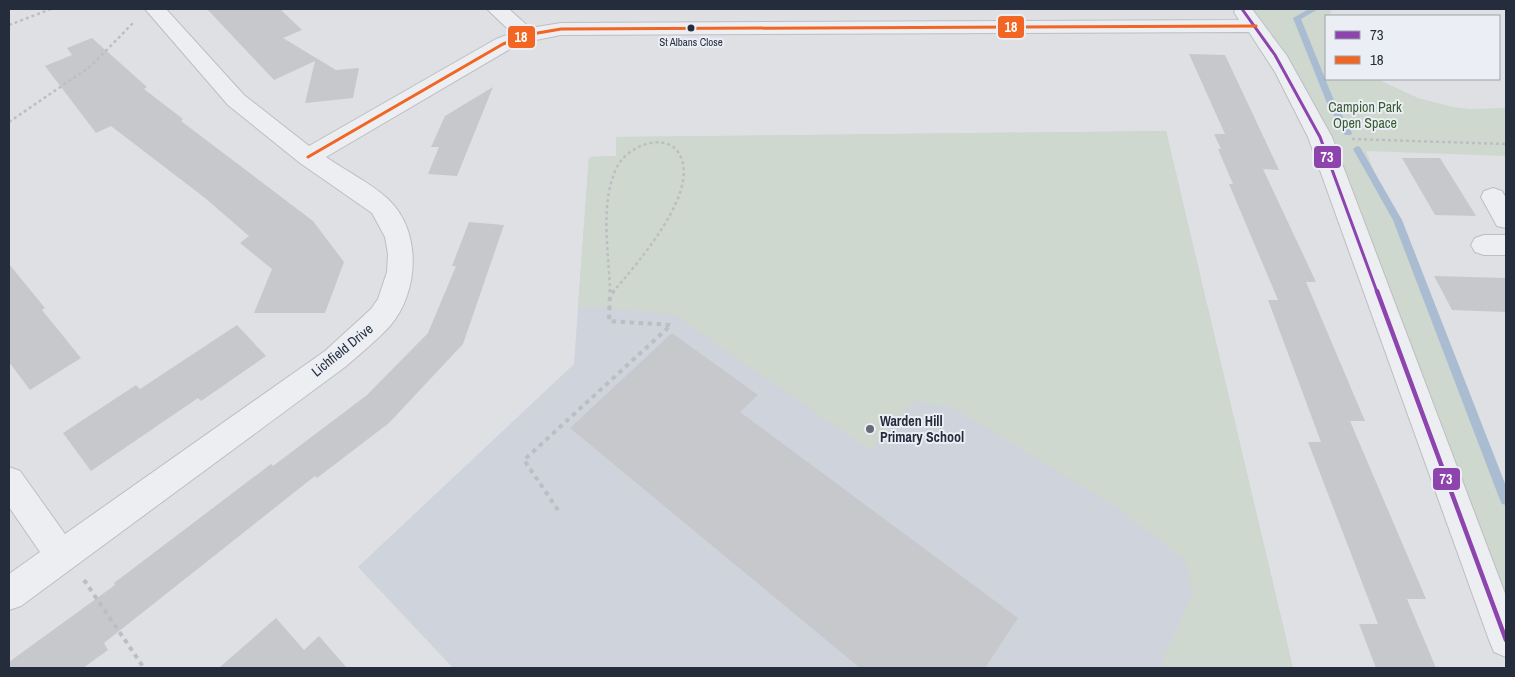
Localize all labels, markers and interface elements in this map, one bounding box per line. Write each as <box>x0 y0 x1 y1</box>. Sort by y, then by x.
line badge: 18 <box>997 15 1025 39</box>
legend <box>1325 15 1500 80</box>
text: 18 <box>1005 18 1017 36</box>
marker: St Albans Close <box>686 23 696 33</box>
text: 73 <box>1370 24 1384 45</box>
line badge: 18 <box>507 25 536 49</box>
text: 18 <box>515 28 527 46</box>
place label: St Albans Close <box>659 35 723 49</box>
text: 18 <box>1370 49 1384 70</box>
park label: Campion Park Open Space <box>1328 98 1402 132</box>
line badge: 73 <box>1313 145 1342 169</box>
text: 73 <box>1321 148 1333 166</box>
street label: Lichfield Drive <box>308 320 376 380</box>
place label: Warden Hill Primary School <box>880 412 964 446</box>
marker: Warden Hill Primary School <box>864 423 876 435</box>
line badge: 73 <box>1432 467 1461 491</box>
text: 73 <box>1440 470 1452 488</box>

